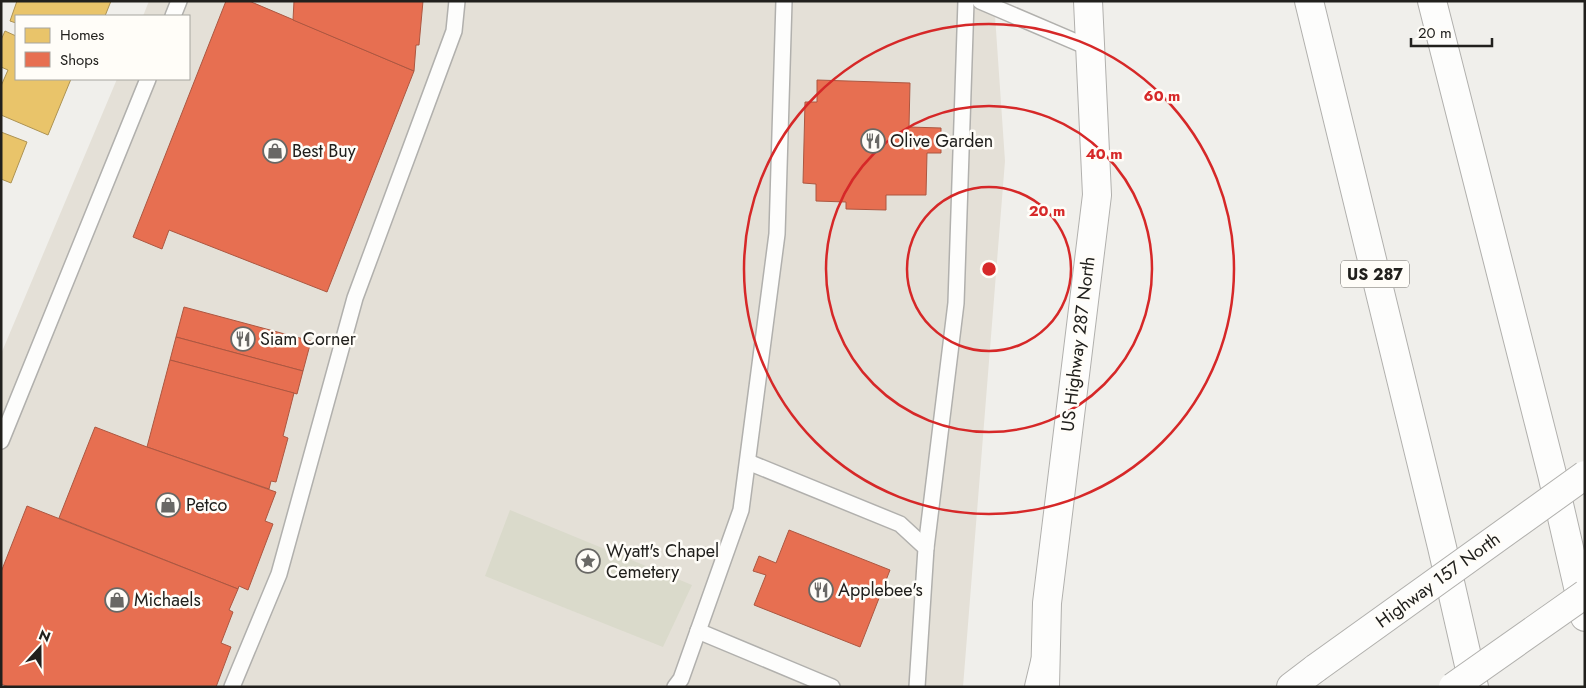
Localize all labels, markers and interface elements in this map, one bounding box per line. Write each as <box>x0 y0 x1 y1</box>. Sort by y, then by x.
legend <box>15 15 190 80</box>
scale bar <box>1411 15 1492 47</box>
text: 20 m <box>1418 22 1452 44</box>
text: Homes <box>60 24 104 46</box>
text: Shops <box>60 49 99 71</box>
text: 60 m <box>1144 85 1180 107</box>
restaurant icon: Olive Garden <box>860 128 886 154</box>
place label: Olive Garden <box>890 128 993 154</box>
shop icon: Best Buy <box>262 138 288 164</box>
place label: Best Buy <box>292 138 356 164</box>
text: 40 m <box>1085 143 1123 165</box>
text: 20 m <box>1029 200 1065 222</box>
street label: US Highway 287 North <box>1054 255 1102 433</box>
centre of rings <box>980 260 998 278</box>
road number: US 287 <box>1341 260 1409 288</box>
restaurant icon: Siam Corner <box>230 326 256 352</box>
place label: Siam Corner <box>260 326 357 352</box>
shop icon: Petco <box>155 492 181 518</box>
place label: Petco <box>186 492 228 518</box>
street label: Highway 157 North <box>1370 526 1506 634</box>
place label: Wyatt's Chapel Cemetery <box>606 538 719 585</box>
place icon: Wyatt's Chapel Cemetery <box>575 548 601 574</box>
restaurant icon: Applebee's <box>808 577 834 603</box>
place label: Applebee's <box>838 577 923 603</box>
shop icon: Michaels <box>104 587 130 613</box>
place label: Michaels <box>134 587 201 613</box>
north arrow <box>15 623 65 673</box>
text: N <box>36 625 53 647</box>

